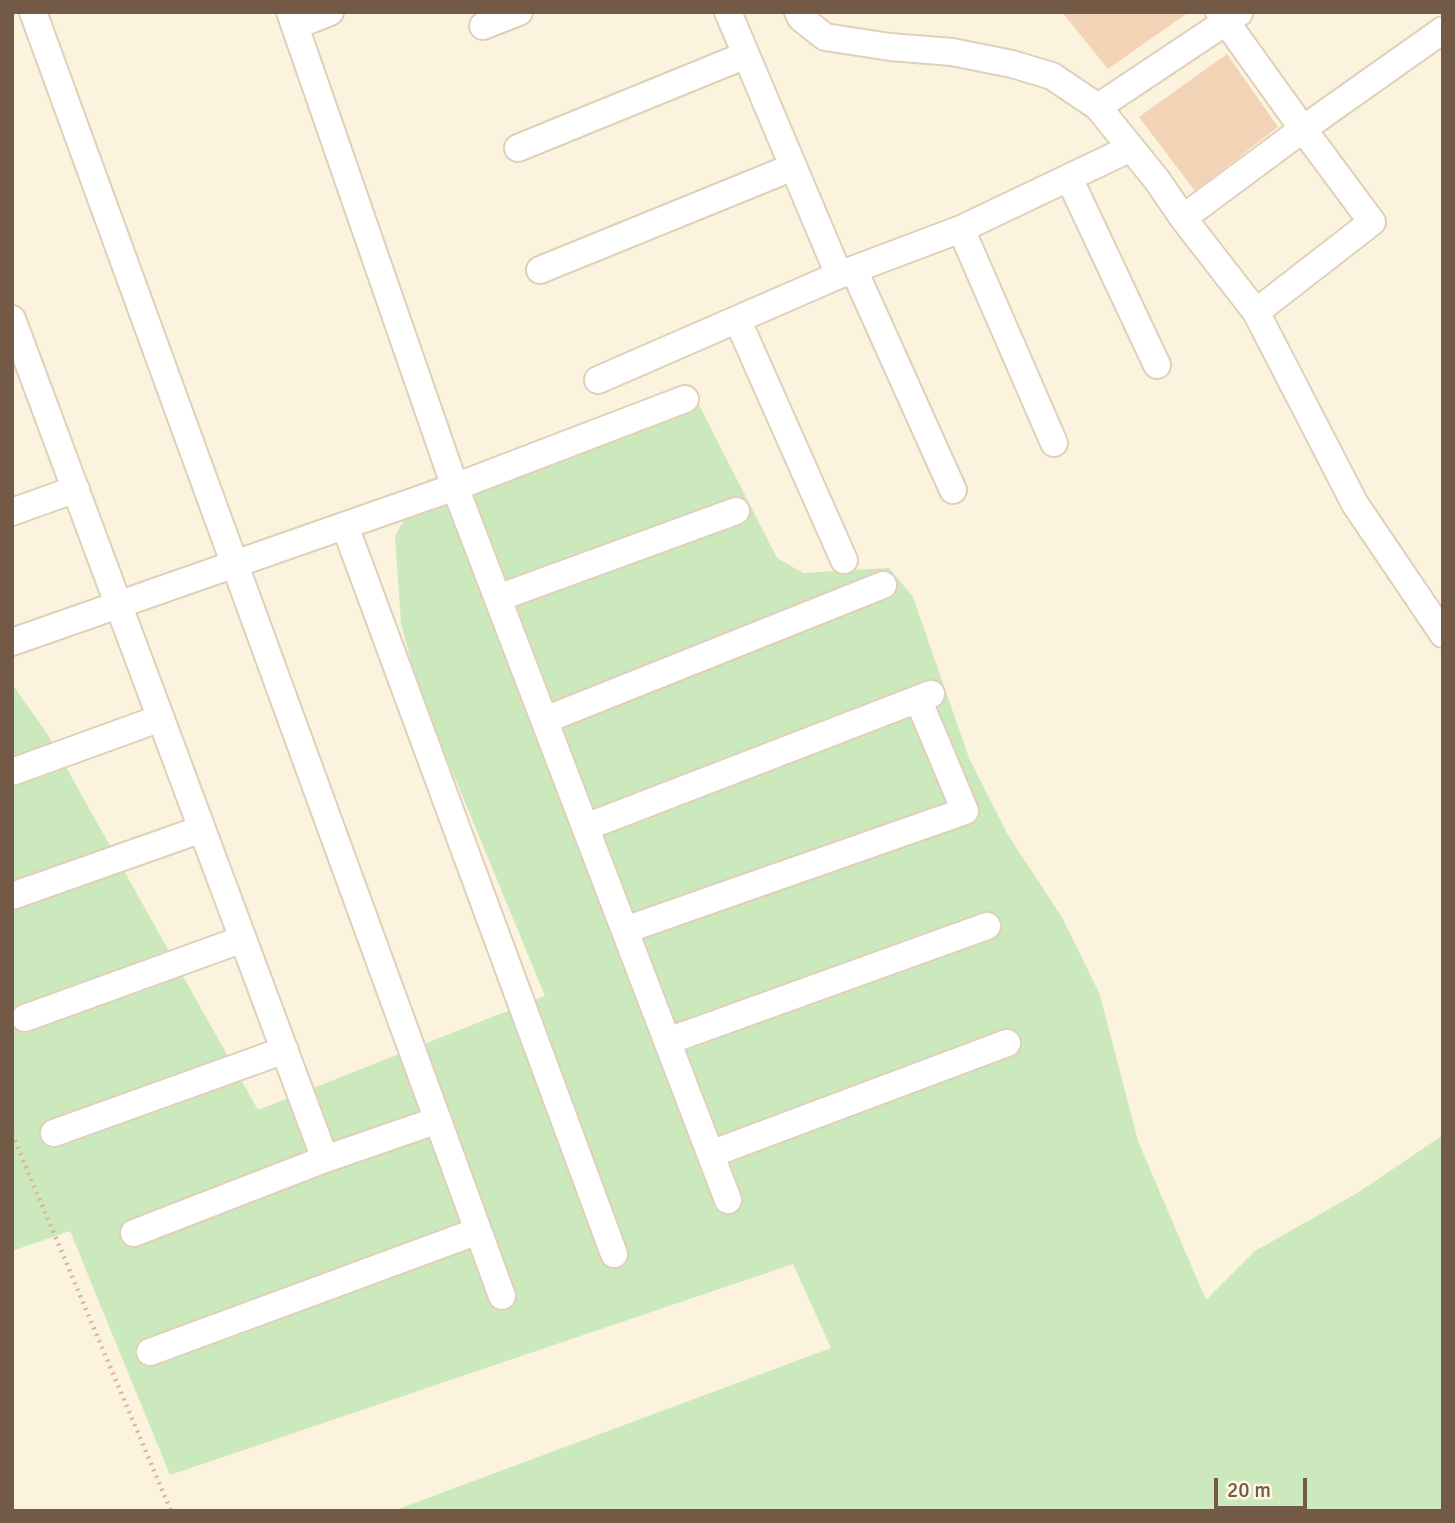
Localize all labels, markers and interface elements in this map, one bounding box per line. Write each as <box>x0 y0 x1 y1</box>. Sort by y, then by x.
scale bar <box>1217 1464 1310 1508</box>
text: 20 m <box>1227 1477 1271 1503</box>

